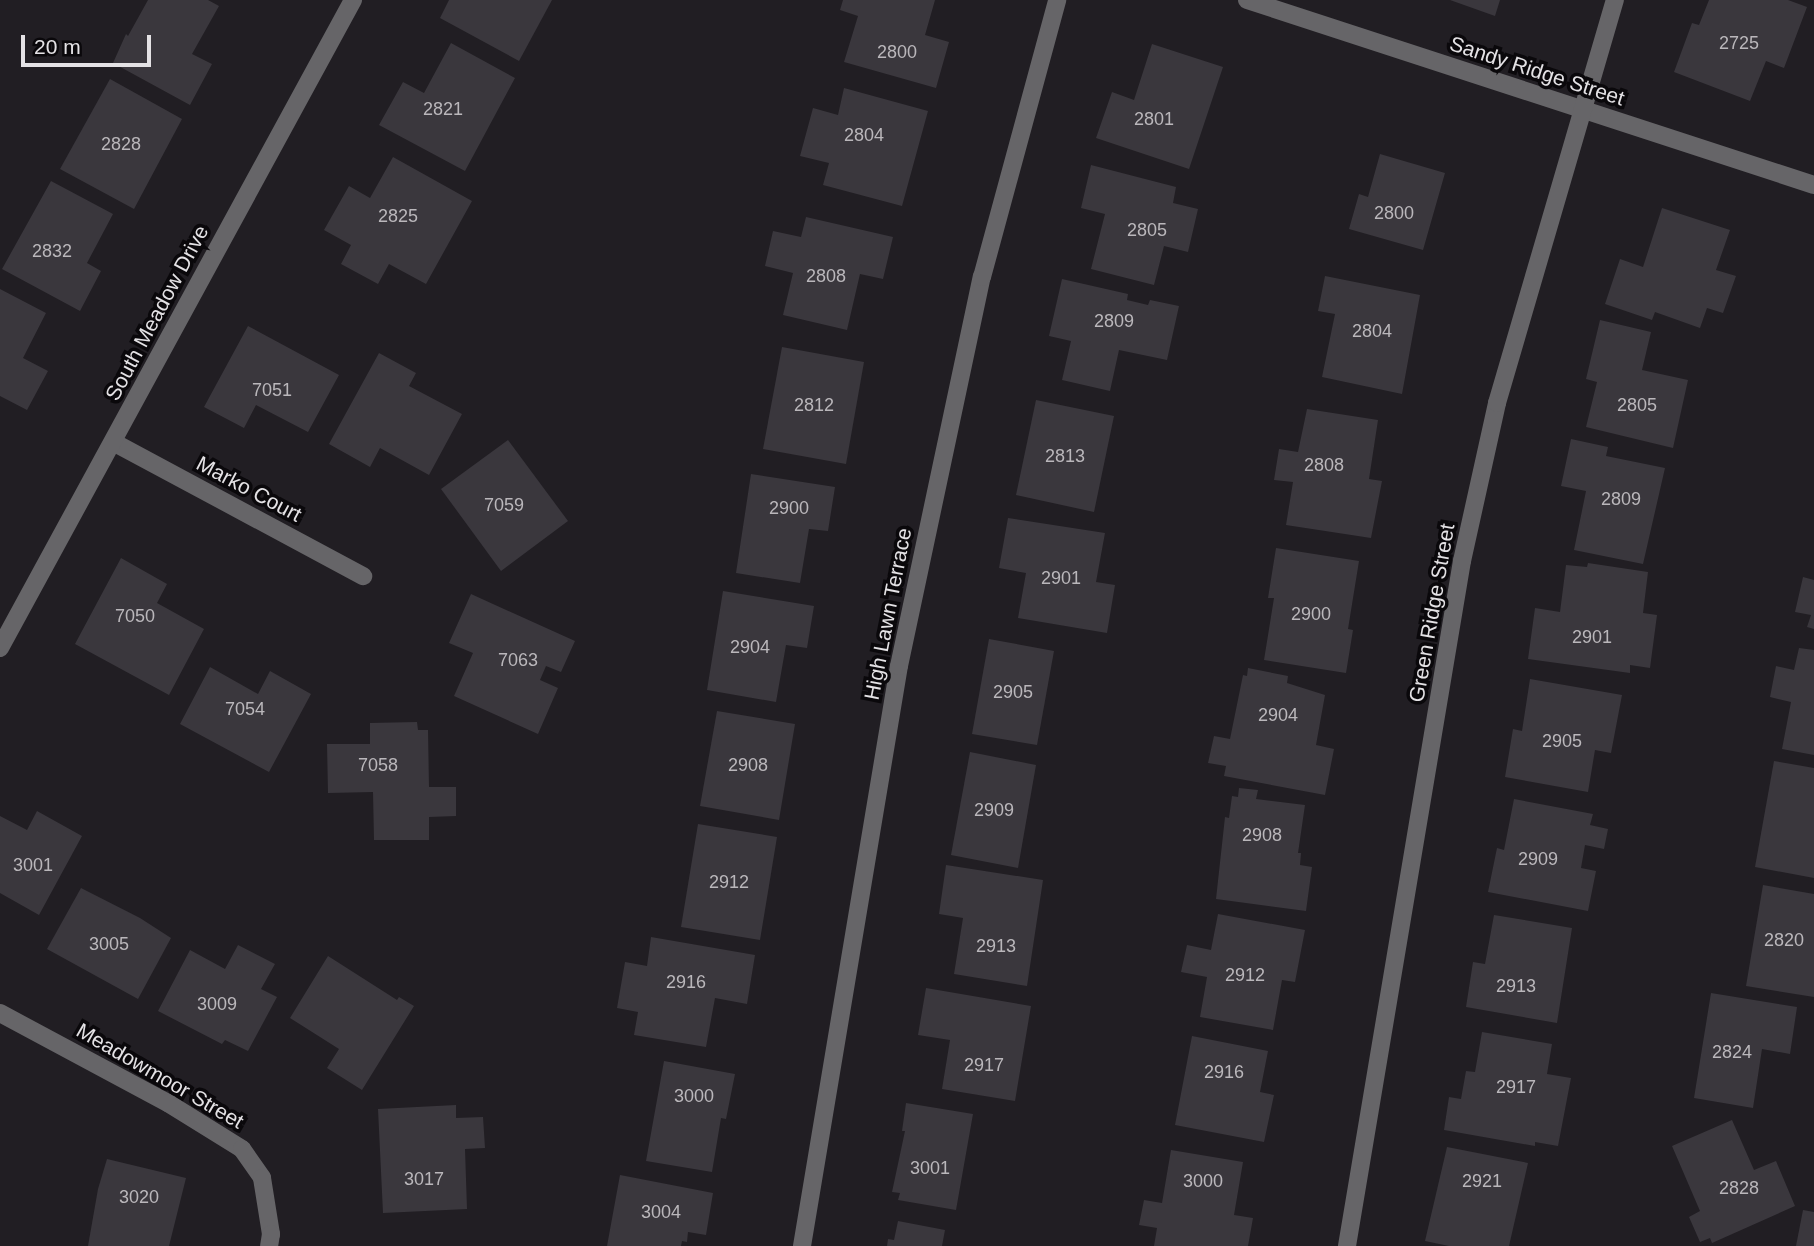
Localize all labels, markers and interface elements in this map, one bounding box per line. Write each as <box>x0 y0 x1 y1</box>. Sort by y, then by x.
scale bar <box>24 21 154 65</box>
street label: Sandy Ridge Street <box>1447 31 1627 111</box>
house number: 2725 <box>1719 32 1759 54</box>
text: 20 m <box>34 35 81 58</box>
house number: 2800 <box>877 41 917 63</box>
house number: 2821 <box>423 98 463 120</box>
house number: 2801 <box>1134 108 1174 130</box>
house number: 2804 <box>844 124 884 146</box>
house number: 2828 <box>101 133 141 155</box>
house number: 2800 <box>1374 202 1414 224</box>
house number: 2825 <box>378 205 418 227</box>
house number: 2805 <box>1127 219 1167 241</box>
street label: South Meadow Drive <box>100 221 214 405</box>
house number: 2832 <box>32 240 72 262</box>
house number: 2808 <box>806 265 846 287</box>
house number: 2809 <box>1094 310 1134 332</box>
house number: 2804 <box>1352 320 1392 342</box>
house number: 7051 <box>252 379 292 401</box>
house number: 2812 <box>794 394 834 416</box>
house number: 2805 <box>1617 394 1657 416</box>
house number: 2813 <box>1045 445 1085 467</box>
street label: Marko Court <box>192 451 306 527</box>
house number: 2808 <box>1304 454 1344 476</box>
house number: 2809 <box>1601 488 1641 510</box>
house number: 7059 <box>484 494 524 516</box>
house number: 2900 <box>769 497 809 519</box>
street label: Green Ridge Street <box>1404 522 1460 704</box>
street label: High Lawn Terrace <box>859 526 917 702</box>
house number: 2901 <box>1041 567 1081 589</box>
house number: 2900 <box>1291 603 1331 625</box>
house number: 7050 <box>115 605 155 627</box>
house number: 2901 <box>1572 626 1612 648</box>
house number: 2904 <box>730 636 770 658</box>
house number: 7063 <box>498 649 538 671</box>
house number: 2905 <box>993 681 1033 703</box>
house number: 7054 <box>225 698 265 720</box>
house number: 2904 <box>1258 704 1298 726</box>
house number: 2905 <box>1542 730 1582 752</box>
house number: 7058 <box>358 754 398 776</box>
house number: 2908 <box>728 754 768 776</box>
house number: 2909 <box>974 799 1014 821</box>
house number: 2908 <box>1242 824 1282 846</box>
house number: 2909 <box>1518 848 1558 870</box>
house number: 3001 <box>13 854 53 876</box>
house number: 2912 <box>709 871 749 893</box>
house number: 2820 <box>1764 929 1804 951</box>
house number: 3005 <box>89 933 129 955</box>
house number: 2913 <box>976 935 1016 957</box>
house number: 2912 <box>1225 964 1265 986</box>
house number: 2916 <box>666 971 706 993</box>
house number: 2913 <box>1496 975 1536 997</box>
house number: 3009 <box>197 993 237 1015</box>
street label: Meadowmoor Street <box>72 1018 248 1134</box>
house number: 2824 <box>1712 1041 1752 1063</box>
house number: 2917 <box>964 1054 1004 1076</box>
house number: 2916 <box>1204 1061 1244 1083</box>
house number: 2917 <box>1496 1076 1536 1098</box>
house number: 3000 <box>674 1085 714 1107</box>
house number: 3001 <box>910 1157 950 1179</box>
house number: 3017 <box>404 1168 444 1190</box>
house number: 3000 <box>1183 1170 1223 1192</box>
house number: 2921 <box>1462 1170 1502 1192</box>
house number: 2828 <box>1719 1177 1759 1199</box>
house number: 3020 <box>119 1186 159 1208</box>
house number: 3004 <box>641 1201 681 1223</box>

